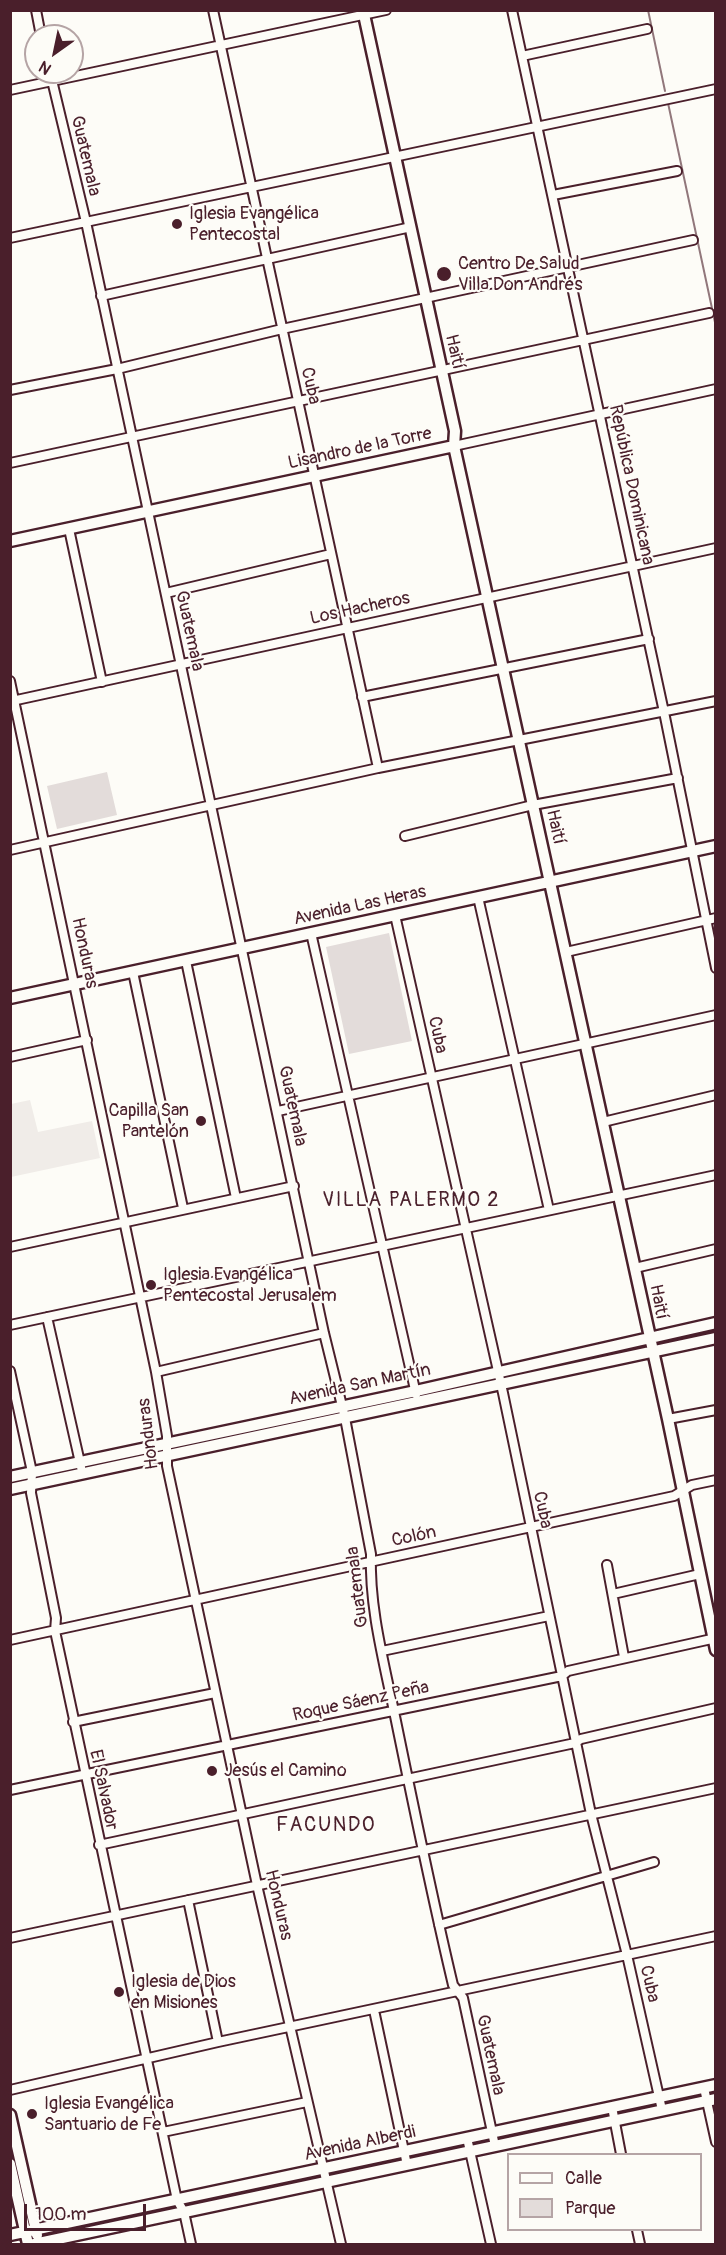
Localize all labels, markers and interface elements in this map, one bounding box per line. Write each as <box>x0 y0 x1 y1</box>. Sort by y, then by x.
north arrow <box>24 24 84 84</box>
text: N <box>35 56 55 79</box>
street label: Guatemala <box>65 114 105 198</box>
place label: Iglesia Evangélica Pentecostal <box>189 203 319 246</box>
marker: Iglesia Evangélica Pentecostal <box>170 217 184 231</box>
place label: Centro De Salud Villa Don Andrés <box>458 253 582 296</box>
marker: Centro De Salud Villa Don Andrés <box>435 265 453 283</box>
street label: Haití <box>440 332 468 372</box>
street label: Cuba <box>295 365 325 407</box>
street label: República Dominicana <box>603 403 659 567</box>
street label: Lisandro de la Torre <box>286 423 434 475</box>
street label: Los Hacheros <box>308 588 412 630</box>
street label: Guatemala <box>170 589 208 673</box>
street label: Haití <box>541 808 569 846</box>
street label: Avenida Las Heras <box>292 881 428 931</box>
street label: Honduras <box>66 916 102 990</box>
street label: Cuba <box>423 1014 451 1056</box>
street label: Guatemala <box>273 1064 311 1148</box>
place label: Capilla San Pantelón <box>108 1100 189 1142</box>
marker: Capilla San Pantelón <box>194 1114 208 1128</box>
district label: VILLA PALERMO 2 <box>322 1189 500 1213</box>
place label: Iglesia Evangélica Pentecostal Jerusalem <box>163 1264 337 1306</box>
marker: Iglesia Evangélica Pentecostal Jerusalem <box>144 1278 158 1292</box>
street label: Haití <box>644 1283 672 1321</box>
street label: Avenida San Martín <box>287 1359 433 1411</box>
street label: Honduras <box>134 1397 164 1471</box>
street label: Cuba <box>528 1489 556 1531</box>
street label: Colón <box>390 1522 438 1552</box>
street label: Guatemala <box>342 1545 374 1629</box>
street label: Roque Sáenz Peña <box>291 1677 431 1727</box>
street label: El Salvador <box>84 1748 122 1832</box>
place label: Jesús el Camino <box>224 1760 347 1782</box>
marker: Jesús el Camino <box>205 1764 219 1778</box>
district label: FACUNDO <box>276 1814 376 1838</box>
street label: Honduras <box>259 1868 297 1942</box>
street label: Cuba <box>634 1963 664 2005</box>
place label: Iglesia de Dios en Misiones <box>131 1971 236 2014</box>
marker: Iglesia de Dios en Misiones <box>112 1985 126 1999</box>
street label: Guatemala <box>471 2013 509 2097</box>
place label: Iglesia Evangélica Santuario de Fe <box>44 2093 174 2136</box>
marker: Iglesia Evangélica Santuario de Fe <box>25 2107 39 2121</box>
street label: Avenida Alberdi <box>302 2122 418 2166</box>
legend <box>507 2153 702 2231</box>
text: Calle <box>565 2167 602 2190</box>
scale bar <box>27 2192 148 2230</box>
text: Parque <box>565 2197 615 2220</box>
text: 100 m <box>35 2203 87 2226</box>

